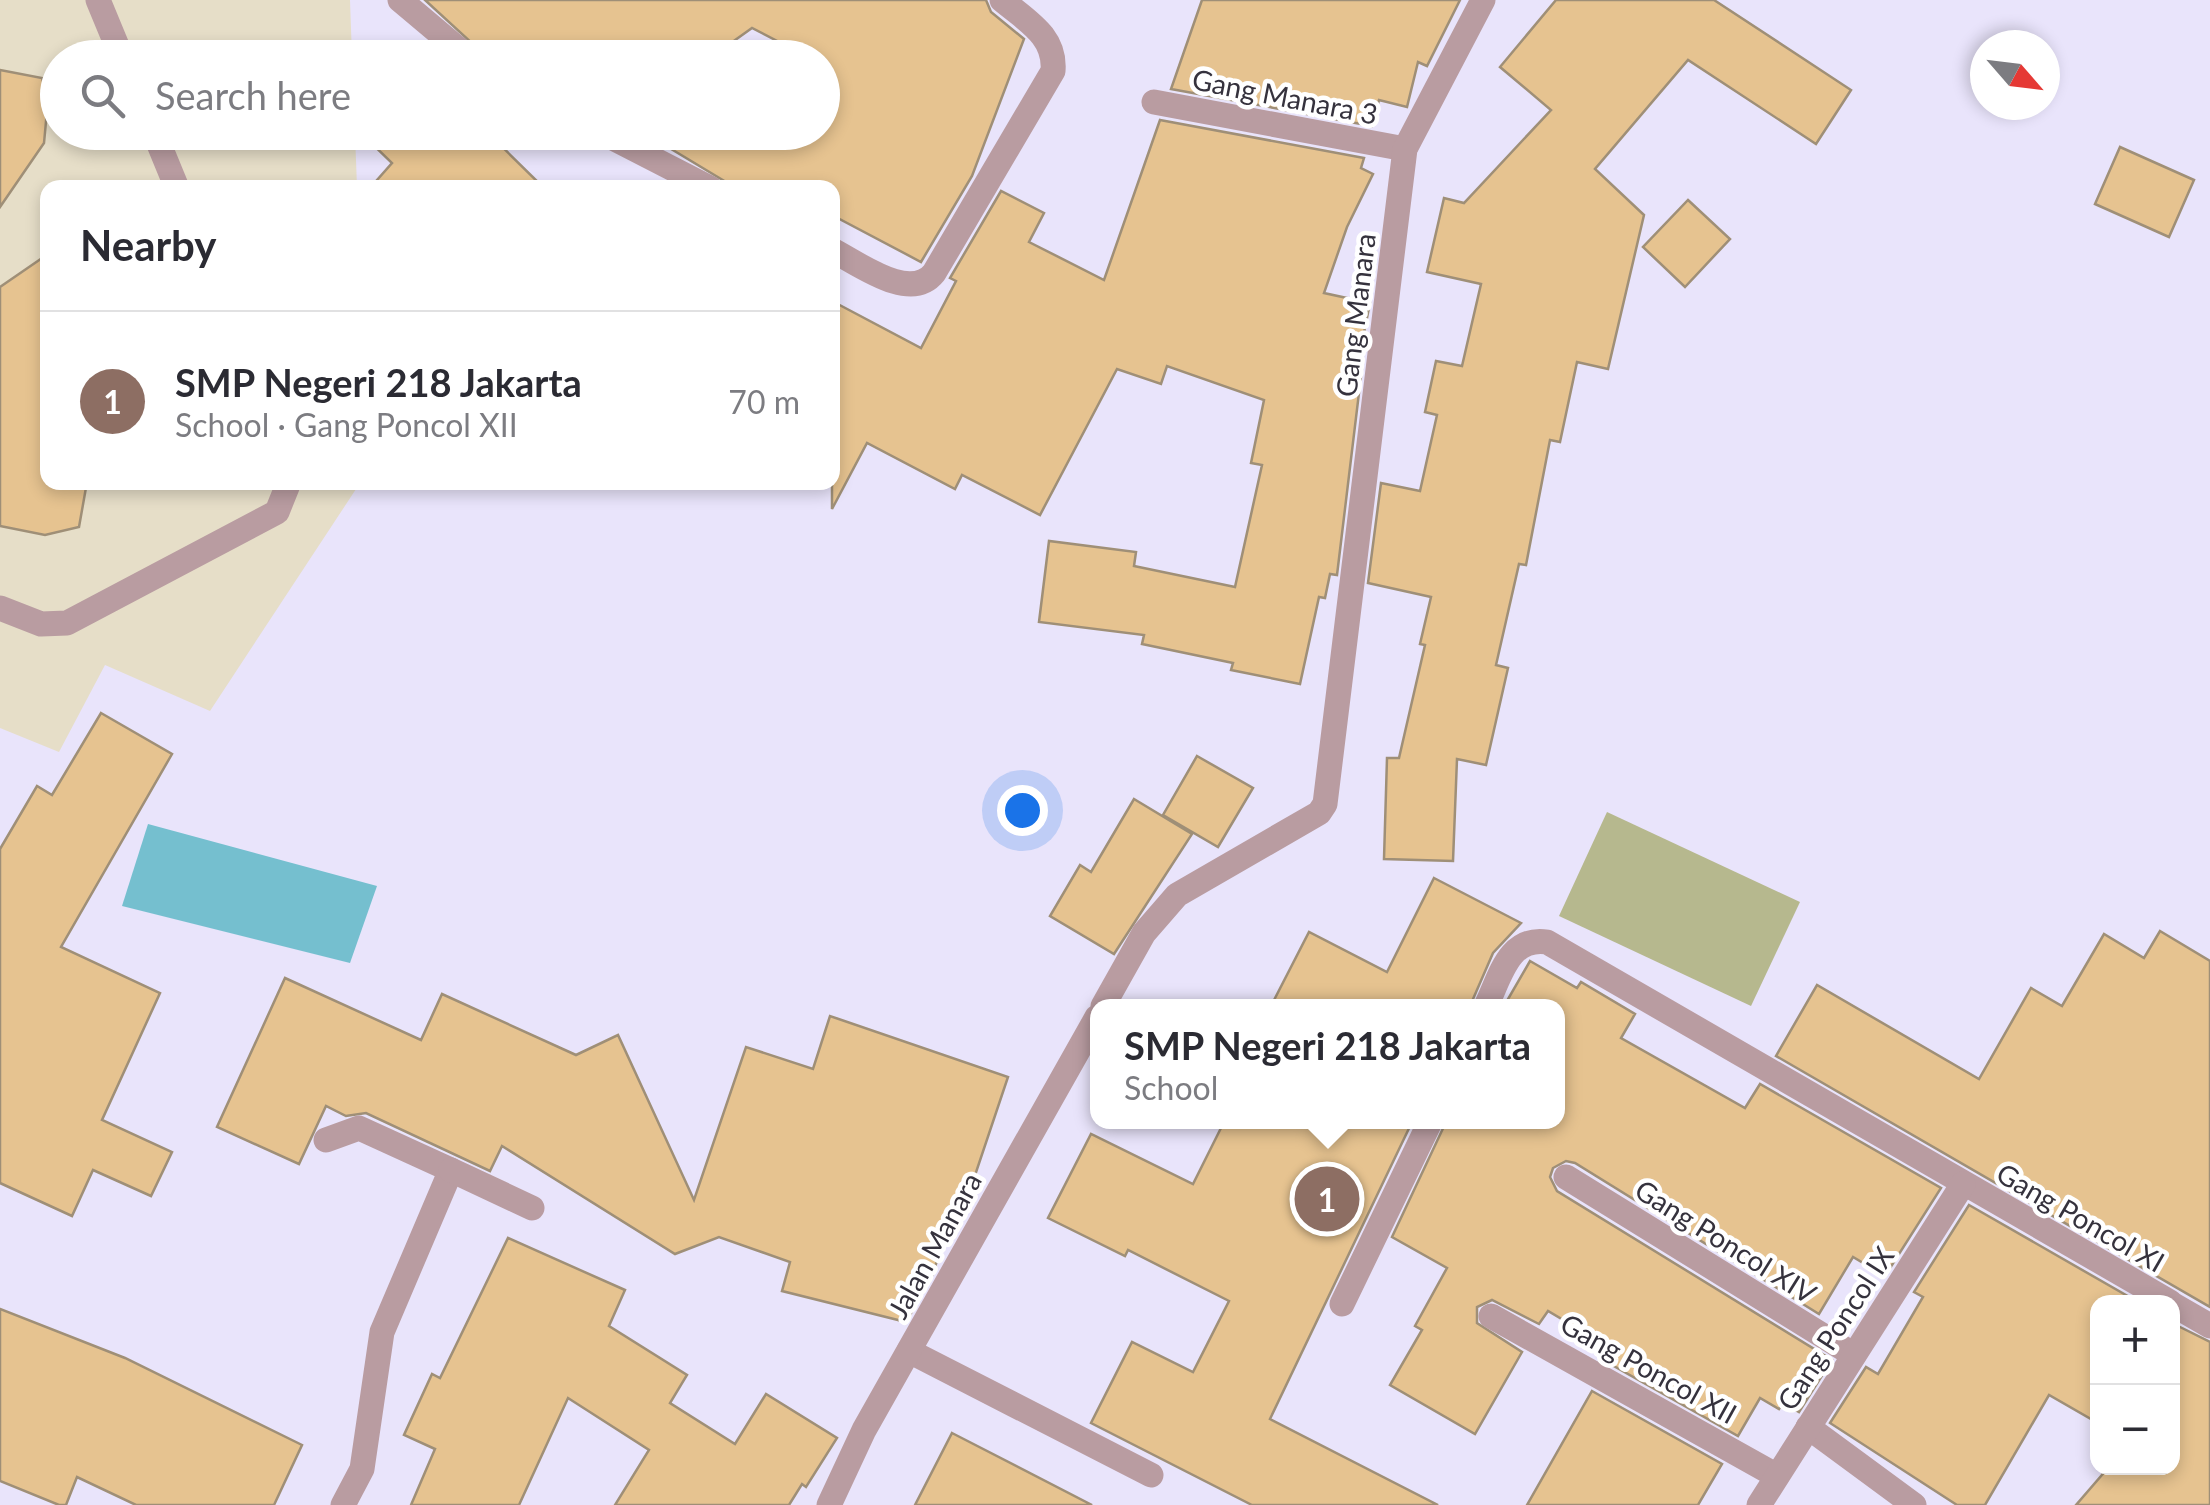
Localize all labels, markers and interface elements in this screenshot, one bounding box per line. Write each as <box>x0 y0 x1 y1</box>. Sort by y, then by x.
north arrow <box>1970 30 2060 120</box>
search box <box>40 40 840 150</box>
street label: Gang Manara 3 <box>1189 61 1381 131</box>
icon: search <box>75 68 130 123</box>
text: Search here <box>155 72 351 118</box>
text: Nearby <box>80 220 217 270</box>
street label: Gang Manara <box>1328 231 1382 399</box>
text: SMP Negeri 218 Jakarta <box>175 359 582 405</box>
text: 1 <box>103 382 122 421</box>
text: 70 m <box>728 382 800 421</box>
text: School · Gang Poncol XII <box>175 405 518 444</box>
your location <box>997 785 1048 836</box>
popup <box>1090 999 1565 1129</box>
text: SMP Negeri 218 Jakarta <box>1124 1022 1531 1068</box>
text: School <box>1124 1068 1218 1107</box>
street label: Gang Poncol XI <box>1991 1155 2171 1279</box>
pin: 1 <box>1294 1162 1360 1236</box>
street label: Jalan Manara <box>880 1166 988 1324</box>
street label: Gang Poncol XIV <box>1629 1172 1823 1310</box>
street label: Gang Poncol IX <box>1770 1240 1900 1416</box>
map controls <box>2090 1295 2180 1475</box>
button: + <box>2090 1295 2180 1385</box>
street label: Gang Poncol XII <box>1555 1306 1743 1430</box>
button: − <box>2090 1385 2180 1475</box>

